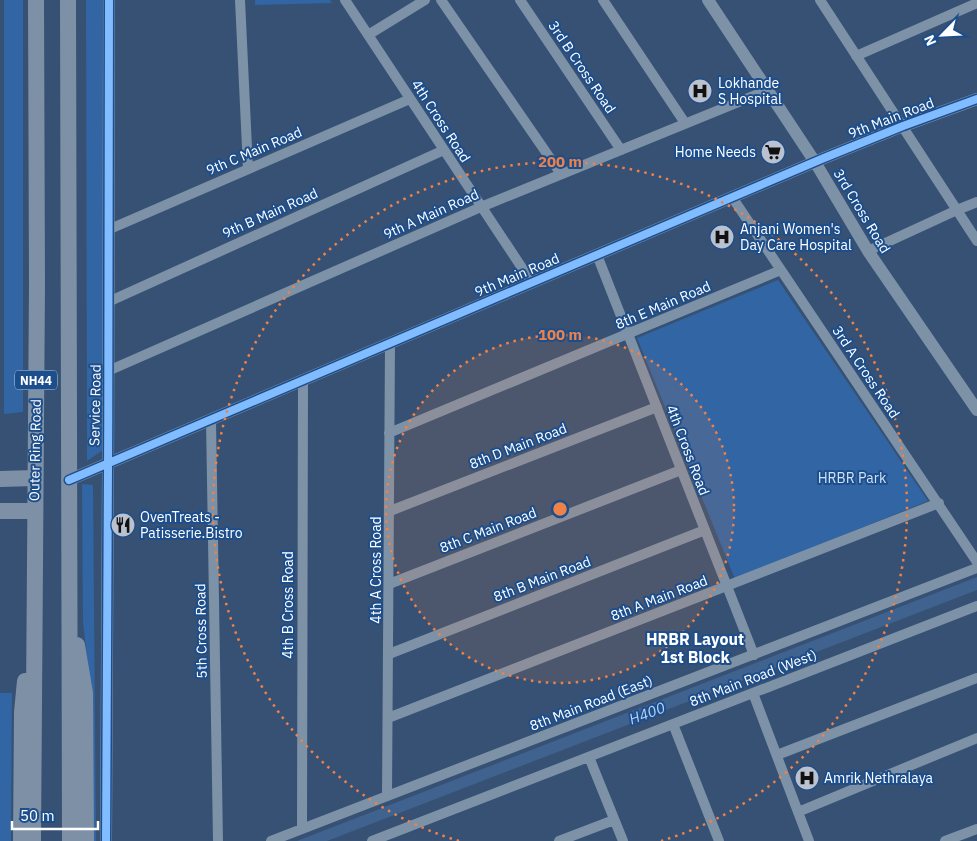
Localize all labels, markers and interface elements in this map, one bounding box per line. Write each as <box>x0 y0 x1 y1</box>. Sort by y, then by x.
north arrow <box>917 10 967 60</box>
street label: 3rd B Cross Road <box>544 17 620 117</box>
text: N <box>920 32 940 49</box>
place label: Lokhande S Hospital <box>718 74 782 108</box>
street label: 4th Cross Road <box>408 76 474 166</box>
hospital icon: Lokhande S Hospital <box>687 78 713 104</box>
street label: 9th Main Road <box>846 93 936 143</box>
street label: 9th C Main Road <box>203 123 305 179</box>
supermarket icon: Home Needs <box>760 139 786 165</box>
place label: Home Needs <box>675 143 756 161</box>
text: 200 m <box>538 152 582 171</box>
street label: 3rd Cross Road <box>830 165 894 257</box>
street label: 9th B Main Road <box>219 184 321 242</box>
street label: 9th A Main Road <box>380 185 482 243</box>
place label: Anjani Women's Day Care Hospital <box>740 220 852 254</box>
hospital icon: Anjani Women's Day Care Hospital <box>709 224 735 250</box>
street label: 9th Main Road <box>472 249 562 301</box>
street label: 8th E Main Road <box>613 277 713 333</box>
street label: 3rd A Cross Road <box>828 322 904 422</box>
text: 100 m <box>538 325 582 344</box>
street label: Service Road <box>85 364 105 446</box>
road number: NH44 <box>15 370 57 390</box>
street label: Outer Ring Road <box>25 399 45 501</box>
street label: 4th Cross Road <box>663 402 713 498</box>
street label: 8th D Main Road <box>467 419 569 473</box>
park label: HRBR Park <box>818 469 887 487</box>
centre of rings <box>551 500 569 518</box>
street label: 8th C Main Road <box>437 503 539 557</box>
place label: OvenTreats - Patisserie.Bistro <box>140 508 243 542</box>
restaurant icon: OvenTreats - Patisserie.Bistro <box>110 512 136 538</box>
street label: 4th A Cross Road <box>367 516 385 624</box>
street label: 4th B Cross Road <box>279 551 297 659</box>
street label: 8th B Main Road <box>491 552 593 606</box>
street label: 8th A Main Road <box>608 571 710 625</box>
street label: 5th Cross Road <box>191 583 211 679</box>
district label: HRBR Layout 1st Block <box>646 629 744 667</box>
street label: 8th Main Road (West) <box>687 645 819 711</box>
street label: 8th Main Road (East) <box>527 671 655 735</box>
water label: H400 <box>626 697 668 729</box>
hospital icon: Amrik Nethralaya <box>794 765 820 791</box>
place label: Amrik Nethralaya <box>824 769 934 787</box>
scale bar <box>12 798 99 830</box>
text: 50 m <box>20 806 55 825</box>

